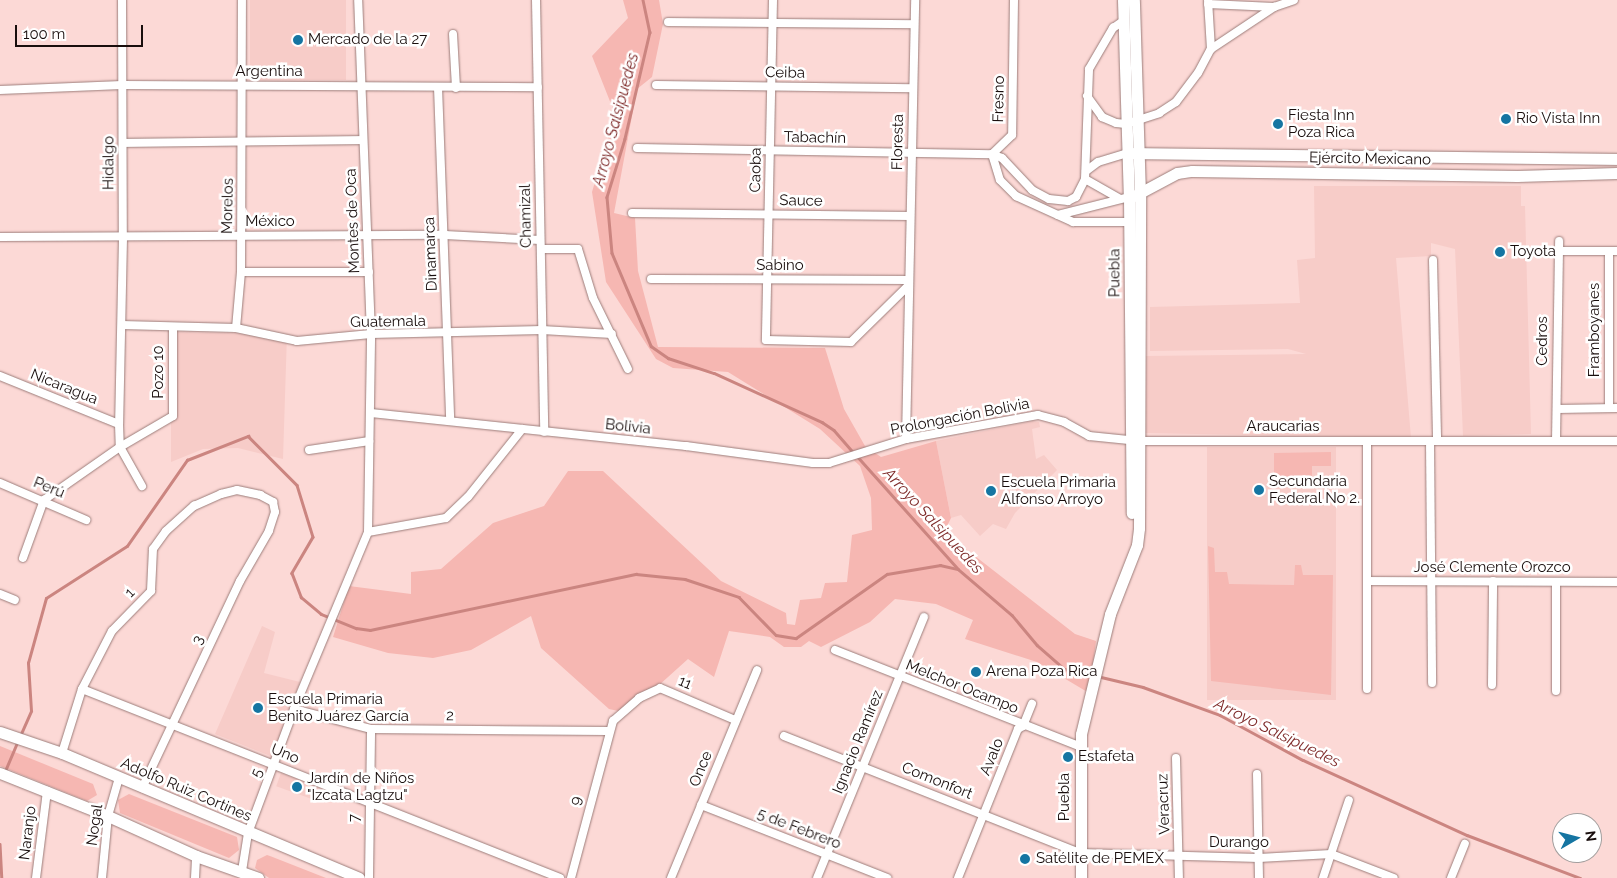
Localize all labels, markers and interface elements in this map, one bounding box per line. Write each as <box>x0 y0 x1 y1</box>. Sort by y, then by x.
scale bar <box>18 15 145 47</box>
text: 100 m <box>23 25 65 43</box>
place label: Mercado de la 27 <box>308 31 427 49</box>
marker: Mercado de la 27 <box>292 34 304 46</box>
water label: Arroyo Salsipuedes <box>589 51 643 189</box>
street label: Argentina <box>235 63 303 81</box>
street label: Ceiba <box>765 64 805 82</box>
street label: Fresno <box>990 75 1008 123</box>
place label: Fiesta Inn Poza Rica <box>1288 106 1355 141</box>
place label: Rio Vista Inn <box>1516 110 1601 128</box>
marker: Rio Vista Inn <box>1500 113 1512 125</box>
street label: Floresta <box>889 114 907 170</box>
marker: Fiesta Inn Poza Rica <box>1272 118 1284 130</box>
street label: Tabachín <box>784 128 846 148</box>
street label: Hidalgo <box>100 136 118 190</box>
street label: Caoba <box>747 147 765 193</box>
street label: Ejército Mexicano <box>1309 149 1431 169</box>
street label: Montes de Oca <box>342 168 364 274</box>
street label: Morelos <box>219 178 237 234</box>
street label: Chamizal <box>516 184 536 248</box>
street label: Sauce <box>779 192 823 210</box>
street label: México <box>245 213 295 231</box>
street label: Dinamarca <box>421 217 441 291</box>
place label: Toyota <box>1510 243 1556 261</box>
marker: Toyota <box>1494 246 1506 258</box>
street label: Puebla <box>1106 249 1124 297</box>
street label: Sabino <box>756 257 804 275</box>
street label: Framboyanes <box>1586 283 1604 377</box>
street label: Guatemala <box>350 312 426 332</box>
street label: Cedros <box>1534 316 1552 366</box>
street label: Pozo 10 <box>150 345 168 399</box>
street label: Nicaragua <box>28 365 100 409</box>
street label: Prolongación Bolivia <box>889 395 1031 439</box>
street label: Bolivia <box>604 416 652 438</box>
street label: Araucarias <box>1247 418 1319 436</box>
water label: Arroyo Salsipuedes <box>879 464 987 578</box>
place label: Secundaria Federal No 2. <box>1269 472 1360 507</box>
place label: Escuela Primaria Alfonso Arroyo <box>1001 473 1116 508</box>
street label: Perú <box>31 474 67 502</box>
marker: Secundaria Federal No 2. <box>1253 484 1265 496</box>
marker: Escuela Primaria Alfonso Arroyo <box>985 485 997 497</box>
street label: José Clemente Orozco <box>1413 559 1571 577</box>
street label: 1 <box>121 584 139 602</box>
street label: 3 <box>188 633 208 647</box>
street label: Melchor Ocampo <box>903 656 1021 718</box>
place label: Arena Poza Rica <box>986 663 1097 681</box>
marker: Arena Poza Rica <box>970 666 982 678</box>
street label: 11 <box>676 672 694 694</box>
street label: Ignacio Ramírez <box>829 688 887 796</box>
place label: Escuela Primaria Benito Juárez García <box>268 690 409 725</box>
water label: Arroyo Salsipuedes <box>1211 694 1343 772</box>
marker: Escuela Primaria Benito Juárez García <box>252 702 264 714</box>
street label: 2 <box>446 707 454 725</box>
street label: Avalo <box>976 736 1008 778</box>
street label: Uno <box>268 740 302 768</box>
place label: Estafeta <box>1078 748 1134 766</box>
street label: Once <box>686 749 716 789</box>
marker: Estafeta <box>1062 751 1074 763</box>
street label: Adolfo Ruiz Cortines <box>118 754 254 826</box>
street label: Comonfort <box>899 759 975 803</box>
street label: 5 <box>247 766 267 780</box>
place label: Jardín de Niños "Izcata Lagtzu" <box>307 769 414 804</box>
street label: Puebla <box>1056 773 1074 821</box>
street label: Veracruz <box>1154 773 1174 835</box>
marker: Jardín de Niños "Izcata Lagtzu" <box>291 781 303 793</box>
street label: 9 <box>566 795 586 807</box>
street label: Nogal <box>83 803 107 847</box>
street label: Naranjo <box>16 805 40 861</box>
street label: 5 de Febrero <box>755 805 843 853</box>
north arrow <box>1552 813 1602 863</box>
street label: 7 <box>346 814 364 822</box>
text: N <box>1582 830 1600 842</box>
street label: Durango <box>1209 834 1269 852</box>
place label: Satélite de PEMEX <box>1036 850 1164 868</box>
marker: Satélite de PEMEX <box>1018 852 1032 866</box>

